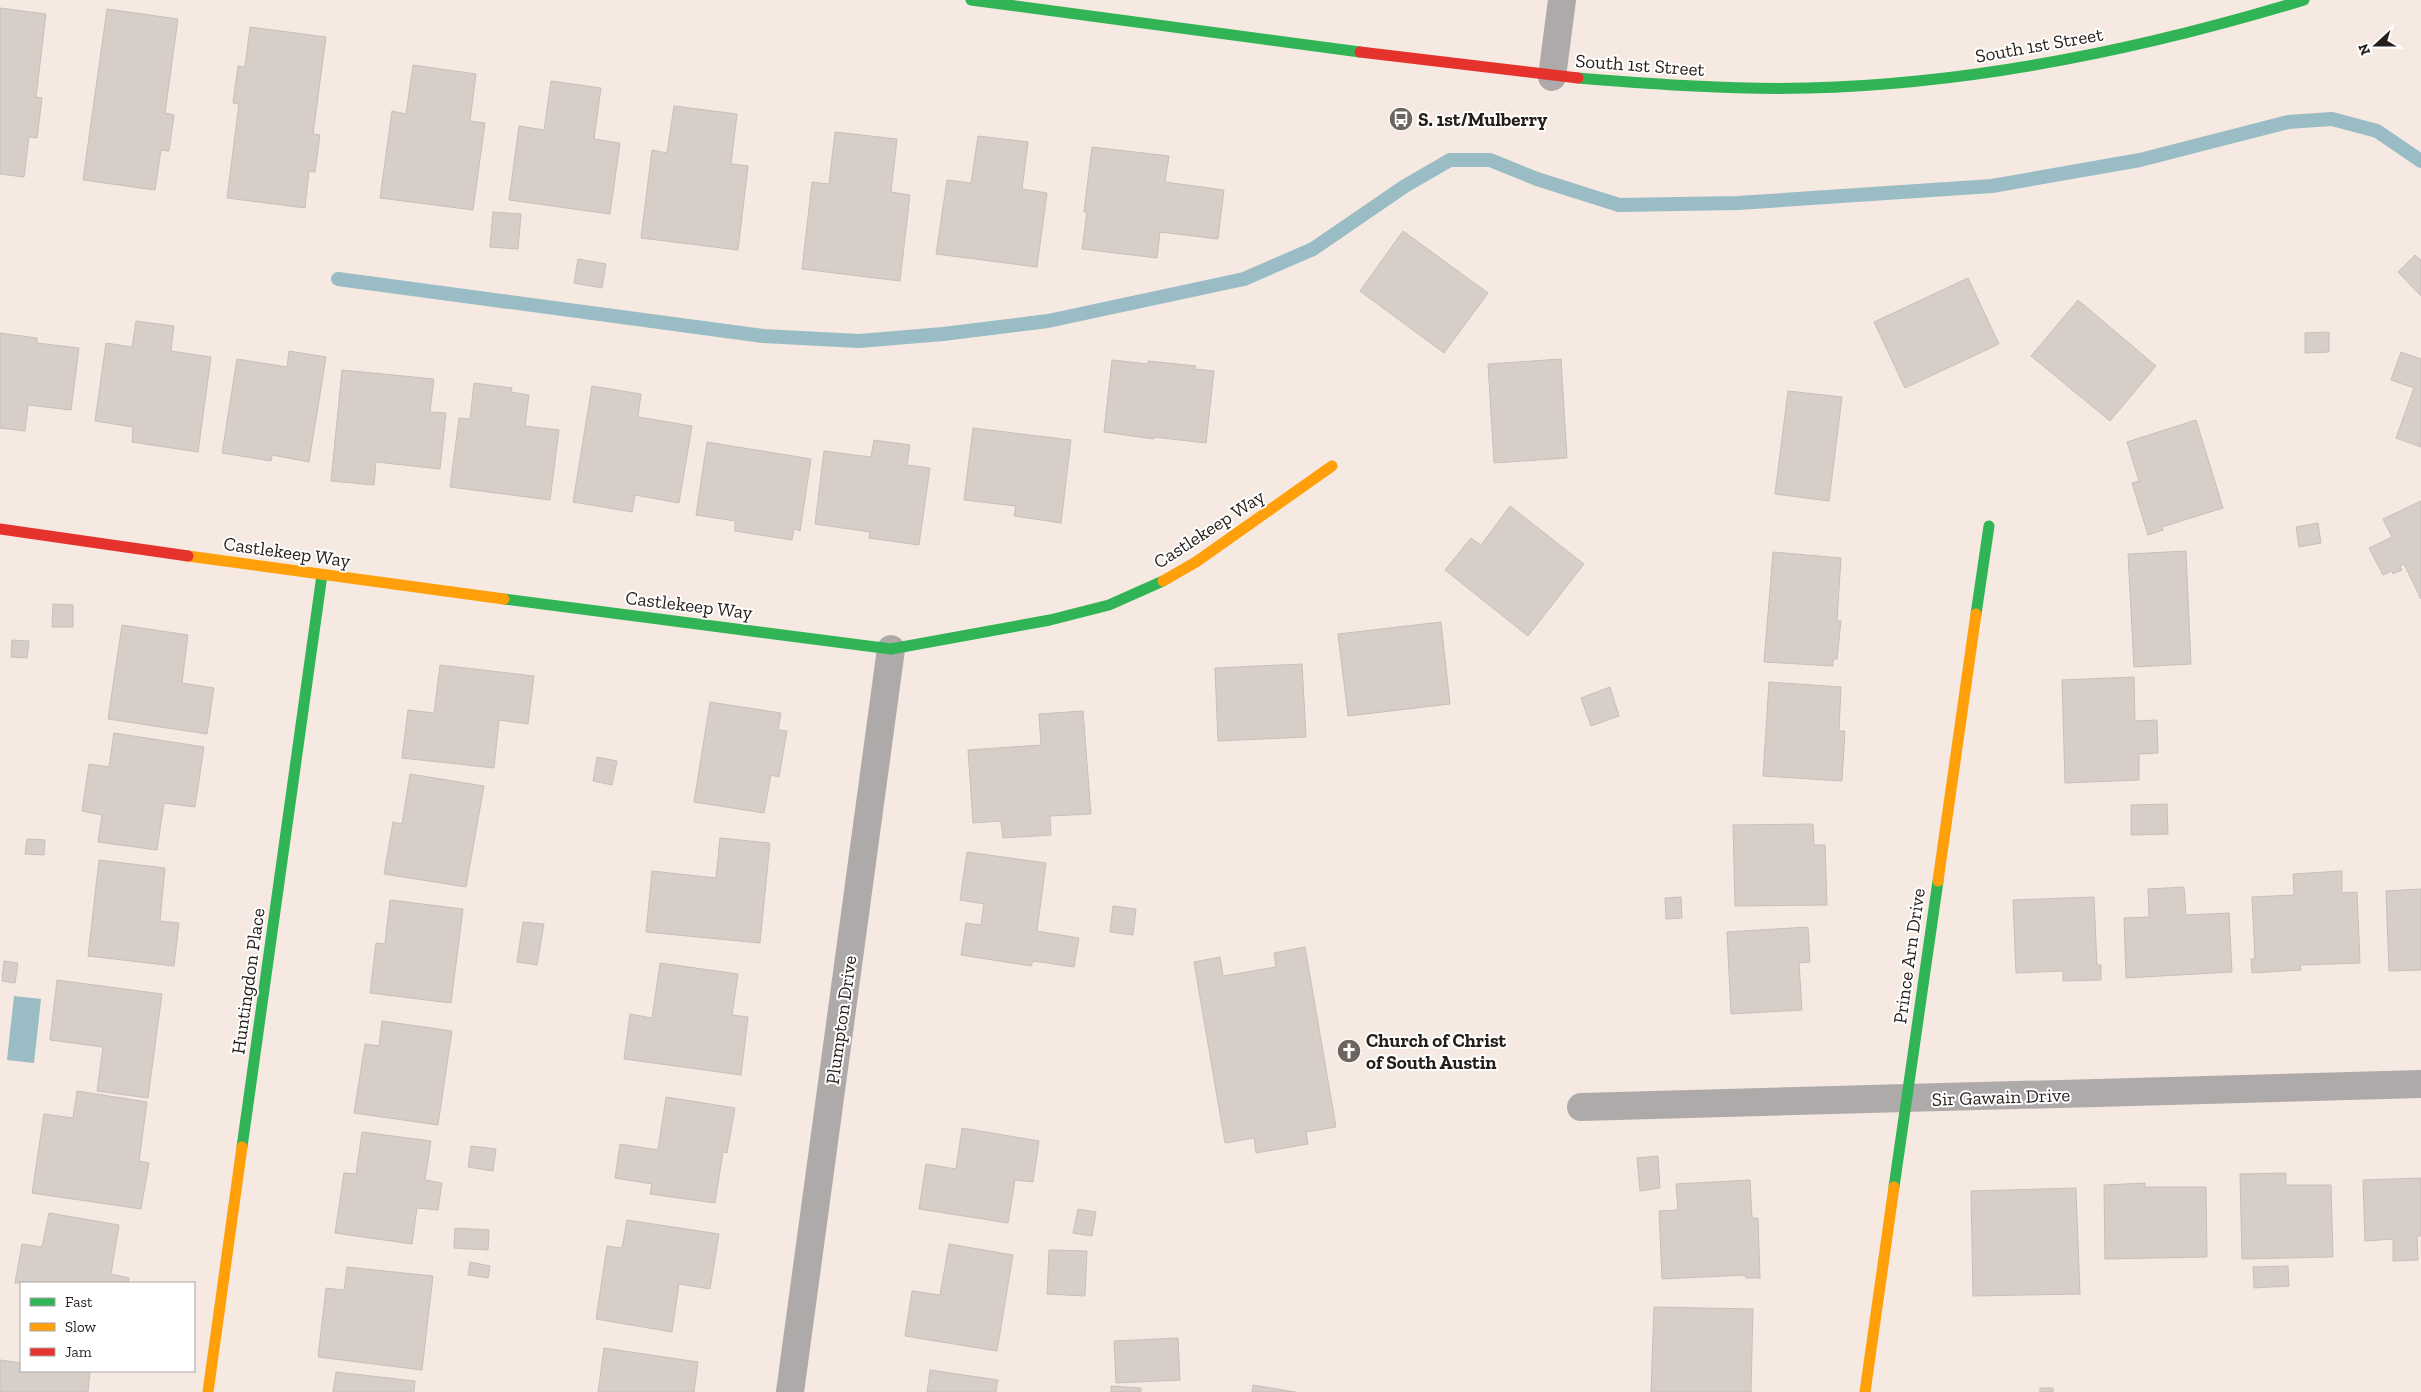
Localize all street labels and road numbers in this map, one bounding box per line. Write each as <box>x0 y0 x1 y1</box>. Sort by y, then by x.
street label: South 1st Street <box>1973 22 2105 68</box>
street label: South 1st Street <box>1575 49 1705 81</box>
street label: Castlekeep Way <box>1149 484 1269 573</box>
street label: Castlekeep Way <box>222 532 352 572</box>
street label: Castlekeep Way <box>624 586 754 624</box>
street label: Prince Arn Drive <box>1888 887 1930 1025</box>
street label: Huntingdon Place <box>226 906 270 1056</box>
street label: Plumpton Drive <box>821 954 861 1086</box>
street label: Sir Gawain Drive <box>1931 1083 2071 1111</box>

